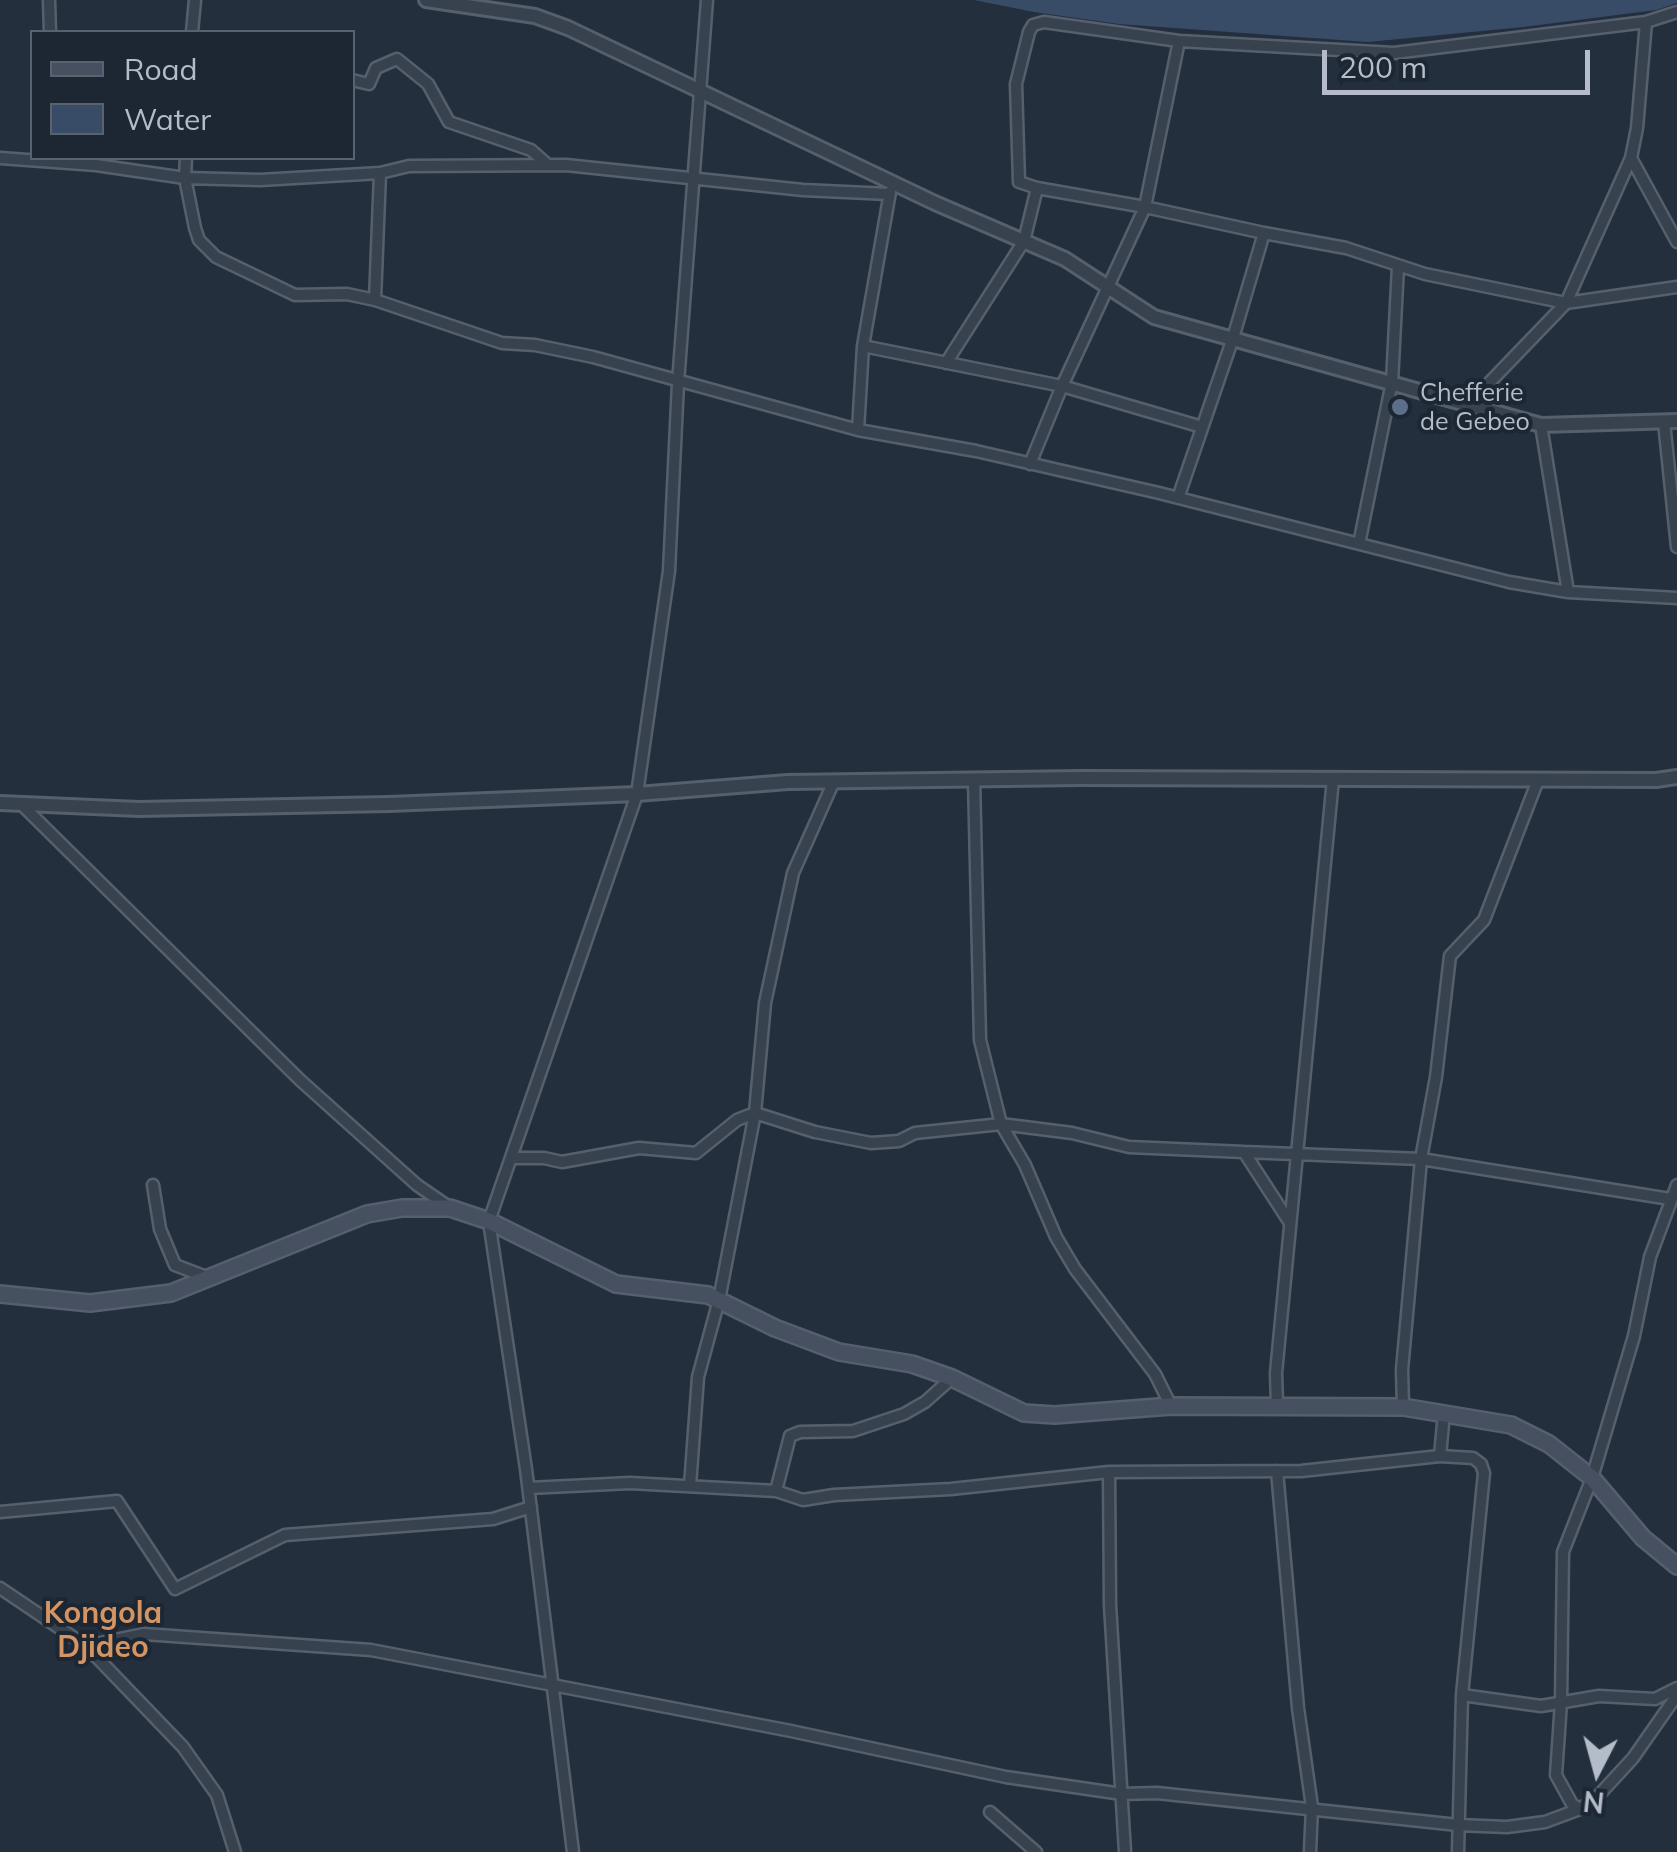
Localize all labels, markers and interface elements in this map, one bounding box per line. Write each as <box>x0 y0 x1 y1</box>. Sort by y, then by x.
legend <box>30 30 355 160</box>
scale bar <box>1327 30 1594 92</box>
text: 200 m <box>1339 48 1427 86</box>
text: Road <box>124 50 198 88</box>
text: Water <box>124 100 211 138</box>
place label: Chefferie de Gebeo <box>1420 378 1530 437</box>
marker: Chefferie de Gebeo <box>1389 396 1411 418</box>
district label: Kongola Djideo <box>44 1596 162 1666</box>
north arrow <box>1547 1722 1647 1822</box>
text: N <box>1581 1784 1606 1821</box>

